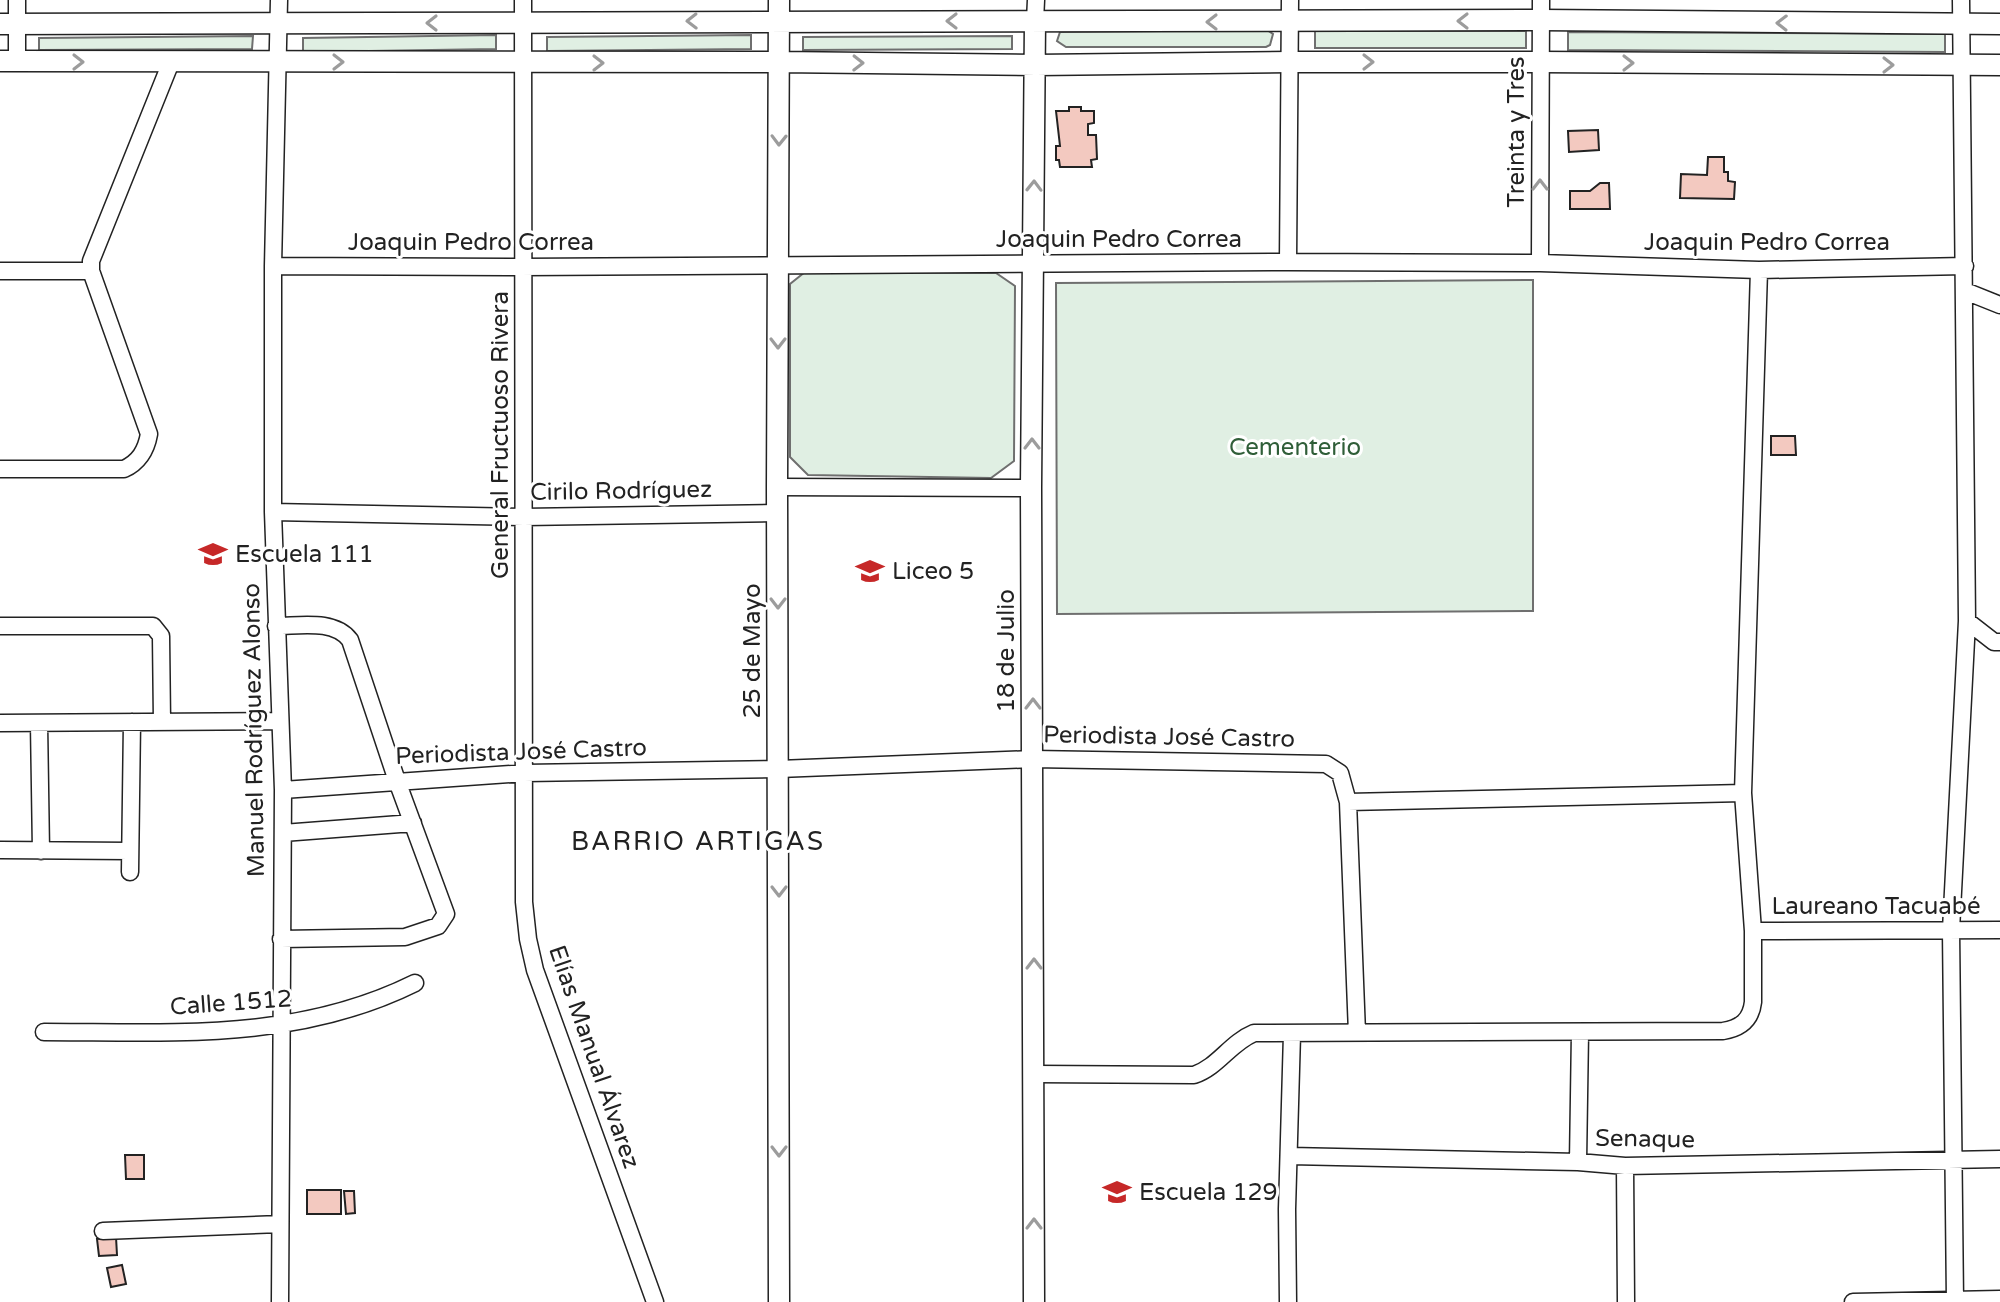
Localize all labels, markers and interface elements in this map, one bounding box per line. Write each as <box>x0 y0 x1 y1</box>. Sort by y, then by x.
one-way arrow <box>685 12 698 30</box>
one-way arrow <box>945 12 958 30</box>
one-way arrow <box>1456 12 1469 30</box>
one-way arrow <box>1205 13 1218 31</box>
one-way arrow <box>425 14 438 32</box>
one-way arrow <box>1775 14 1788 32</box>
one-way arrow <box>72 53 85 71</box>
one-way arrow <box>332 53 345 71</box>
one-way arrow <box>1362 53 1375 71</box>
one-way arrow <box>592 54 605 72</box>
one-way arrow <box>852 54 865 72</box>
one-way arrow <box>1622 54 1635 72</box>
street label: Treinta y Tres <box>1502 56 1531 208</box>
one-way arrow <box>1882 56 1895 74</box>
one-way arrow <box>771 134 788 147</box>
one-way arrow <box>1531 178 1549 191</box>
one-way arrow <box>1025 179 1043 192</box>
street label: Joaquin Pedro Correa <box>996 225 1242 254</box>
street label: Joaquin Pedro Correa <box>348 228 594 257</box>
street label: Joaquin Pedro Correa <box>1644 228 1890 257</box>
street label: General Fructuoso Rivera <box>486 291 515 579</box>
one-way arrow <box>769 337 787 350</box>
park label: Cementerio <box>1229 433 1361 462</box>
one-way arrow <box>1023 437 1041 450</box>
street label: Cirilo Rodríguez <box>530 475 712 507</box>
school or university icon: Escuela 111 <box>198 539 228 569</box>
place label: Escuela 111 <box>235 540 374 569</box>
school or university icon: Liceo 5 <box>855 556 885 586</box>
place label: Liceo 5 <box>892 557 974 586</box>
street label: Manuel Rodríguez Alonso <box>237 583 271 877</box>
street label: 25 de Mayo <box>738 583 767 719</box>
street label: 18 de Julio <box>992 589 1021 713</box>
one-way arrow <box>769 597 787 610</box>
one-way arrow <box>1024 697 1042 710</box>
street label: Periodista José Castro <box>1043 720 1295 754</box>
street label: Periodista José Castro <box>395 733 647 771</box>
district label: BARRIO ARTIGAS <box>571 826 825 857</box>
one-way arrow <box>770 885 788 898</box>
street label: Laureano Tacuabé <box>1772 892 1981 921</box>
street label: Elías Manual Álvarez <box>542 941 647 1172</box>
one-way arrow <box>1025 957 1043 970</box>
street label: Calle 1512 <box>169 984 293 1022</box>
street label: Senaque <box>1595 1124 1695 1154</box>
one-way arrow <box>770 1145 788 1158</box>
school or university icon: Escuela 129 <box>1102 1177 1132 1207</box>
place label: Escuela 129 <box>1139 1178 1278 1207</box>
one-way arrow <box>1025 1217 1043 1230</box>

